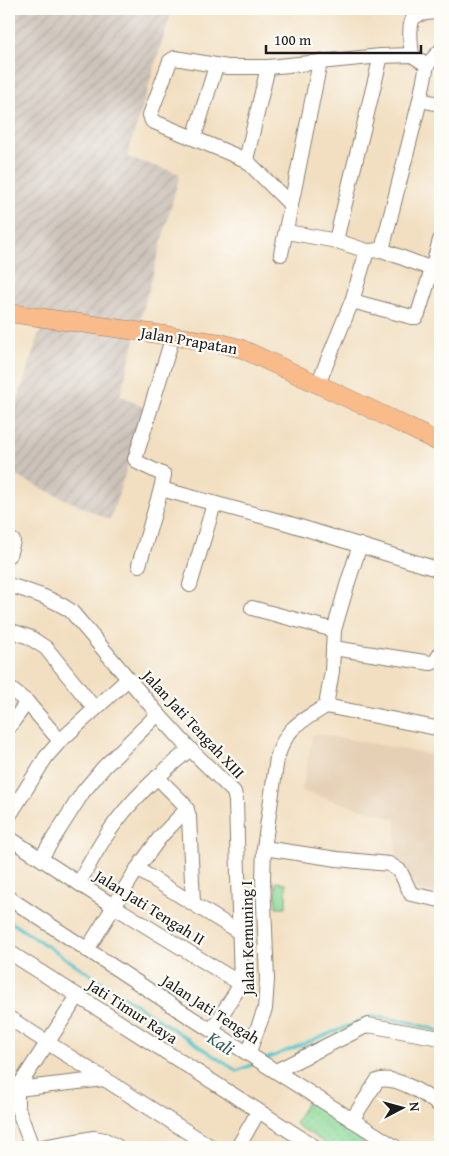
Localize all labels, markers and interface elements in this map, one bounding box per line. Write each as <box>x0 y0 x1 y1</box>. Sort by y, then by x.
scale bar <box>266 22 422 54</box>
text: 100 m <box>274 29 312 50</box>
street label: Jalan Prapatan <box>137 319 239 360</box>
street label: Jalan Jati Tengah XIII <box>136 663 251 784</box>
street label: Jalan Jati Tengah II <box>88 862 210 951</box>
street label: Jalan Kemuning I <box>234 880 260 998</box>
street label: Jalan Jati Tengah <box>155 967 265 1050</box>
street label: Jati Timur Raya <box>81 972 183 1050</box>
water label: Kali <box>201 1024 240 1062</box>
north arrow <box>376 1084 426 1134</box>
text: N <box>404 1101 425 1113</box>

